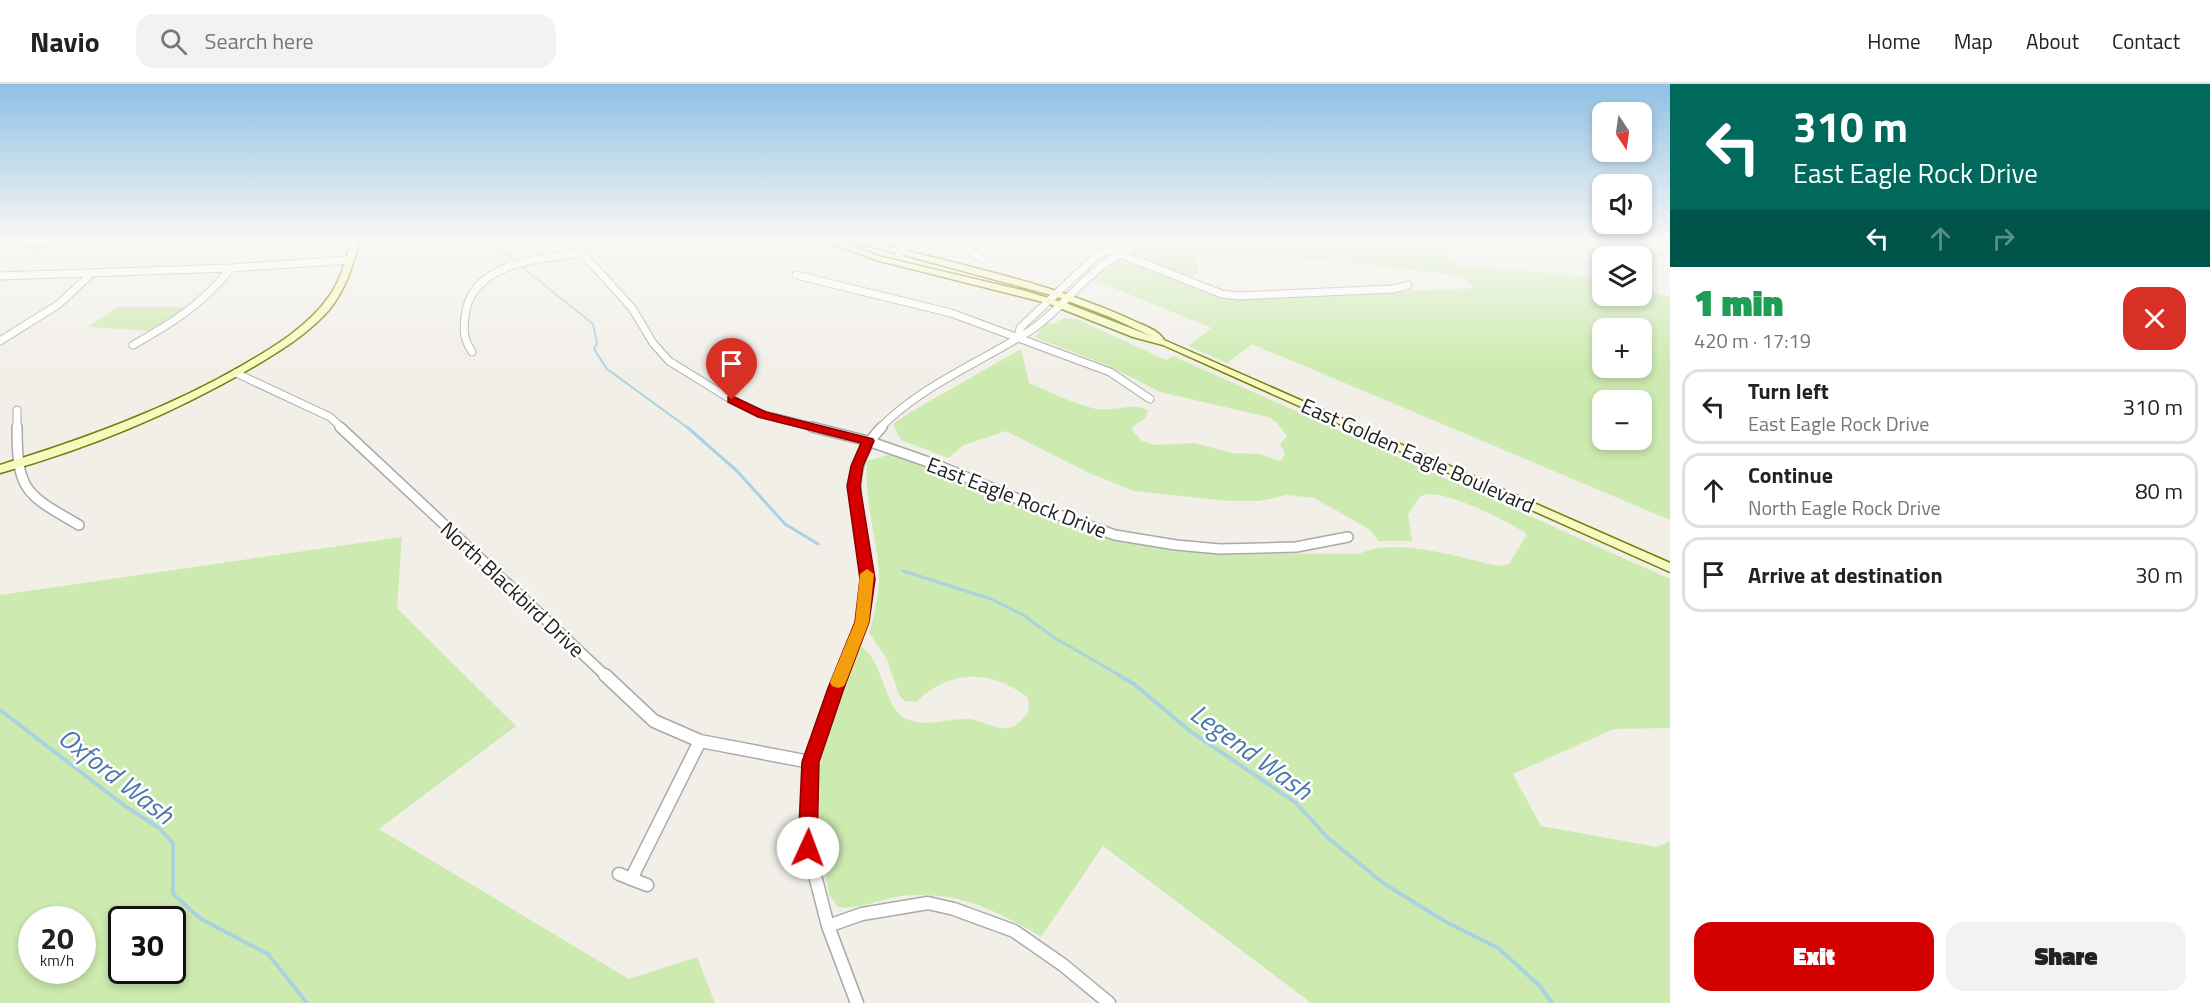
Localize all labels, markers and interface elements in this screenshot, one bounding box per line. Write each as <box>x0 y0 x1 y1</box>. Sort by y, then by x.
search box <box>136 14 556 68</box>
text: Navio <box>30 20 100 63</box>
text: Search here <box>205 24 314 58</box>
icon: search <box>157 25 190 58</box>
text: Home <box>1867 25 1921 57</box>
text: Map <box>1954 25 1993 57</box>
text: About <box>2026 25 2079 57</box>
text: Contact <box>2112 25 2180 57</box>
text: 310 m <box>1793 94 1908 158</box>
north arrow <box>1592 102 1652 162</box>
map controls <box>1592 102 1652 450</box>
icon: left <box>1694 108 1772 186</box>
text: East Eagle Rock Drive <box>1793 152 2038 193</box>
button: sound <box>1592 174 1652 234</box>
icon: left <box>1861 222 1894 255</box>
icon: ahead <box>1924 222 1957 255</box>
icon: right <box>1987 222 2020 255</box>
button: layers <box>1592 246 1652 306</box>
text: 1 min <box>1694 275 1783 330</box>
button: close <box>2123 287 2186 350</box>
button: + <box>1592 318 1652 378</box>
text: 420 m · 17:19 <box>1694 325 1811 356</box>
pin <box>706 338 757 400</box>
icon: arrive <box>715 347 748 380</box>
text: Turn left <box>1748 374 1829 408</box>
street label: East Golden Eagle Boulevard <box>1296 389 1540 521</box>
button: − <box>1592 390 1652 450</box>
icon: left <box>1697 390 1730 423</box>
text: 310 m <box>2123 390 2183 424</box>
text: East Eagle Rock Drive <box>1748 408 1929 439</box>
street label: East Eagle Rock Drive <box>922 448 1112 546</box>
text: Continue <box>1748 458 1833 492</box>
icon: ahead <box>1697 474 1730 507</box>
text: 80 m <box>2135 474 2183 508</box>
text: North Eagle Rock Drive <box>1748 492 1941 523</box>
street label: North Blackbird Drive <box>434 513 592 665</box>
icon: arrive <box>1697 558 1730 591</box>
text: Arrive at destination <box>1748 558 1943 592</box>
text: 30 m <box>2135 558 2183 592</box>
water label: Legend Wash <box>1182 693 1322 810</box>
water label: Oxford Wash <box>50 717 184 834</box>
position arrow <box>776 816 840 880</box>
speed limit sign: 30 <box>108 906 186 984</box>
text: 20 <box>40 915 74 961</box>
button: Exit <box>1694 922 1934 991</box>
button: Share <box>1946 922 2186 991</box>
text: km/h <box>40 949 74 972</box>

